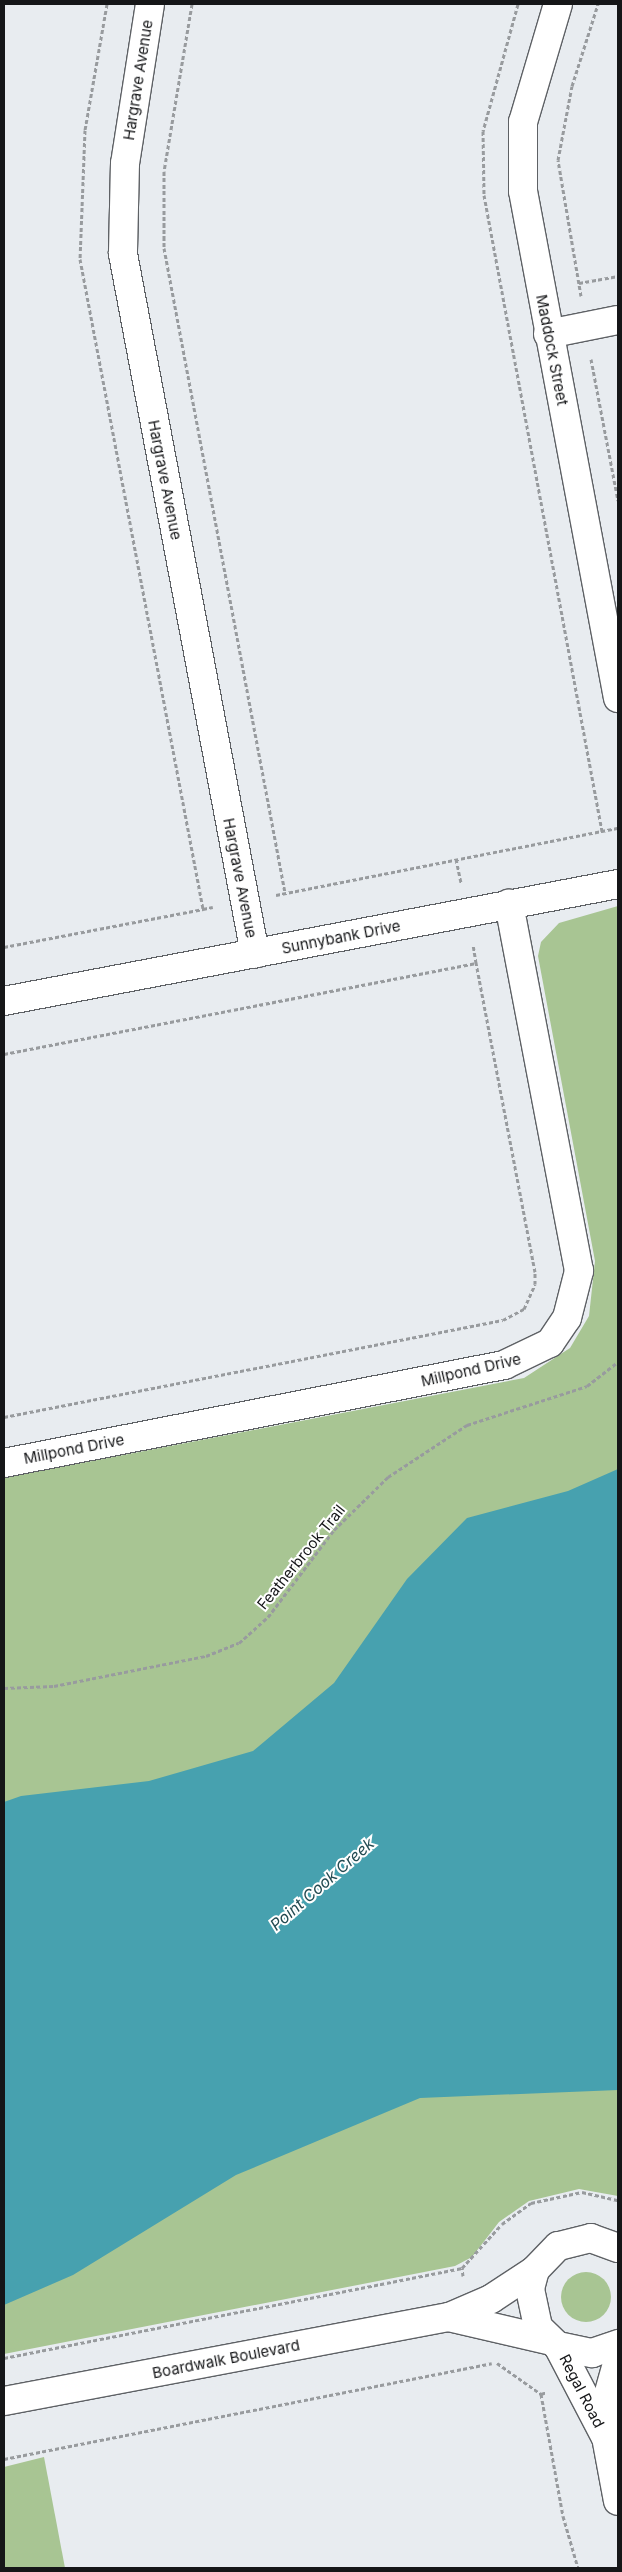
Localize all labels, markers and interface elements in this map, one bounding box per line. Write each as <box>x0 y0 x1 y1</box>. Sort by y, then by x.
street label: Hargrave Avenue <box>120 18 156 142</box>
street label: Maddock Street <box>532 293 572 407</box>
street label: Hargrave Avenue <box>145 418 185 542</box>
street label: Hargrave Avenue <box>220 816 260 940</box>
street label: Sunnybank Drive <box>280 917 402 957</box>
street label: Millpond Drive <box>419 1350 523 1390</box>
street label: Millpond Drive <box>22 1430 126 1468</box>
street label: Featherbrook Trail <box>253 1501 349 1613</box>
water label: Point Cook Creek <box>266 1834 378 1934</box>
street label: Boardwalk Boulevard <box>151 2336 301 2382</box>
street label: Regal Road <box>556 2351 608 2431</box>

